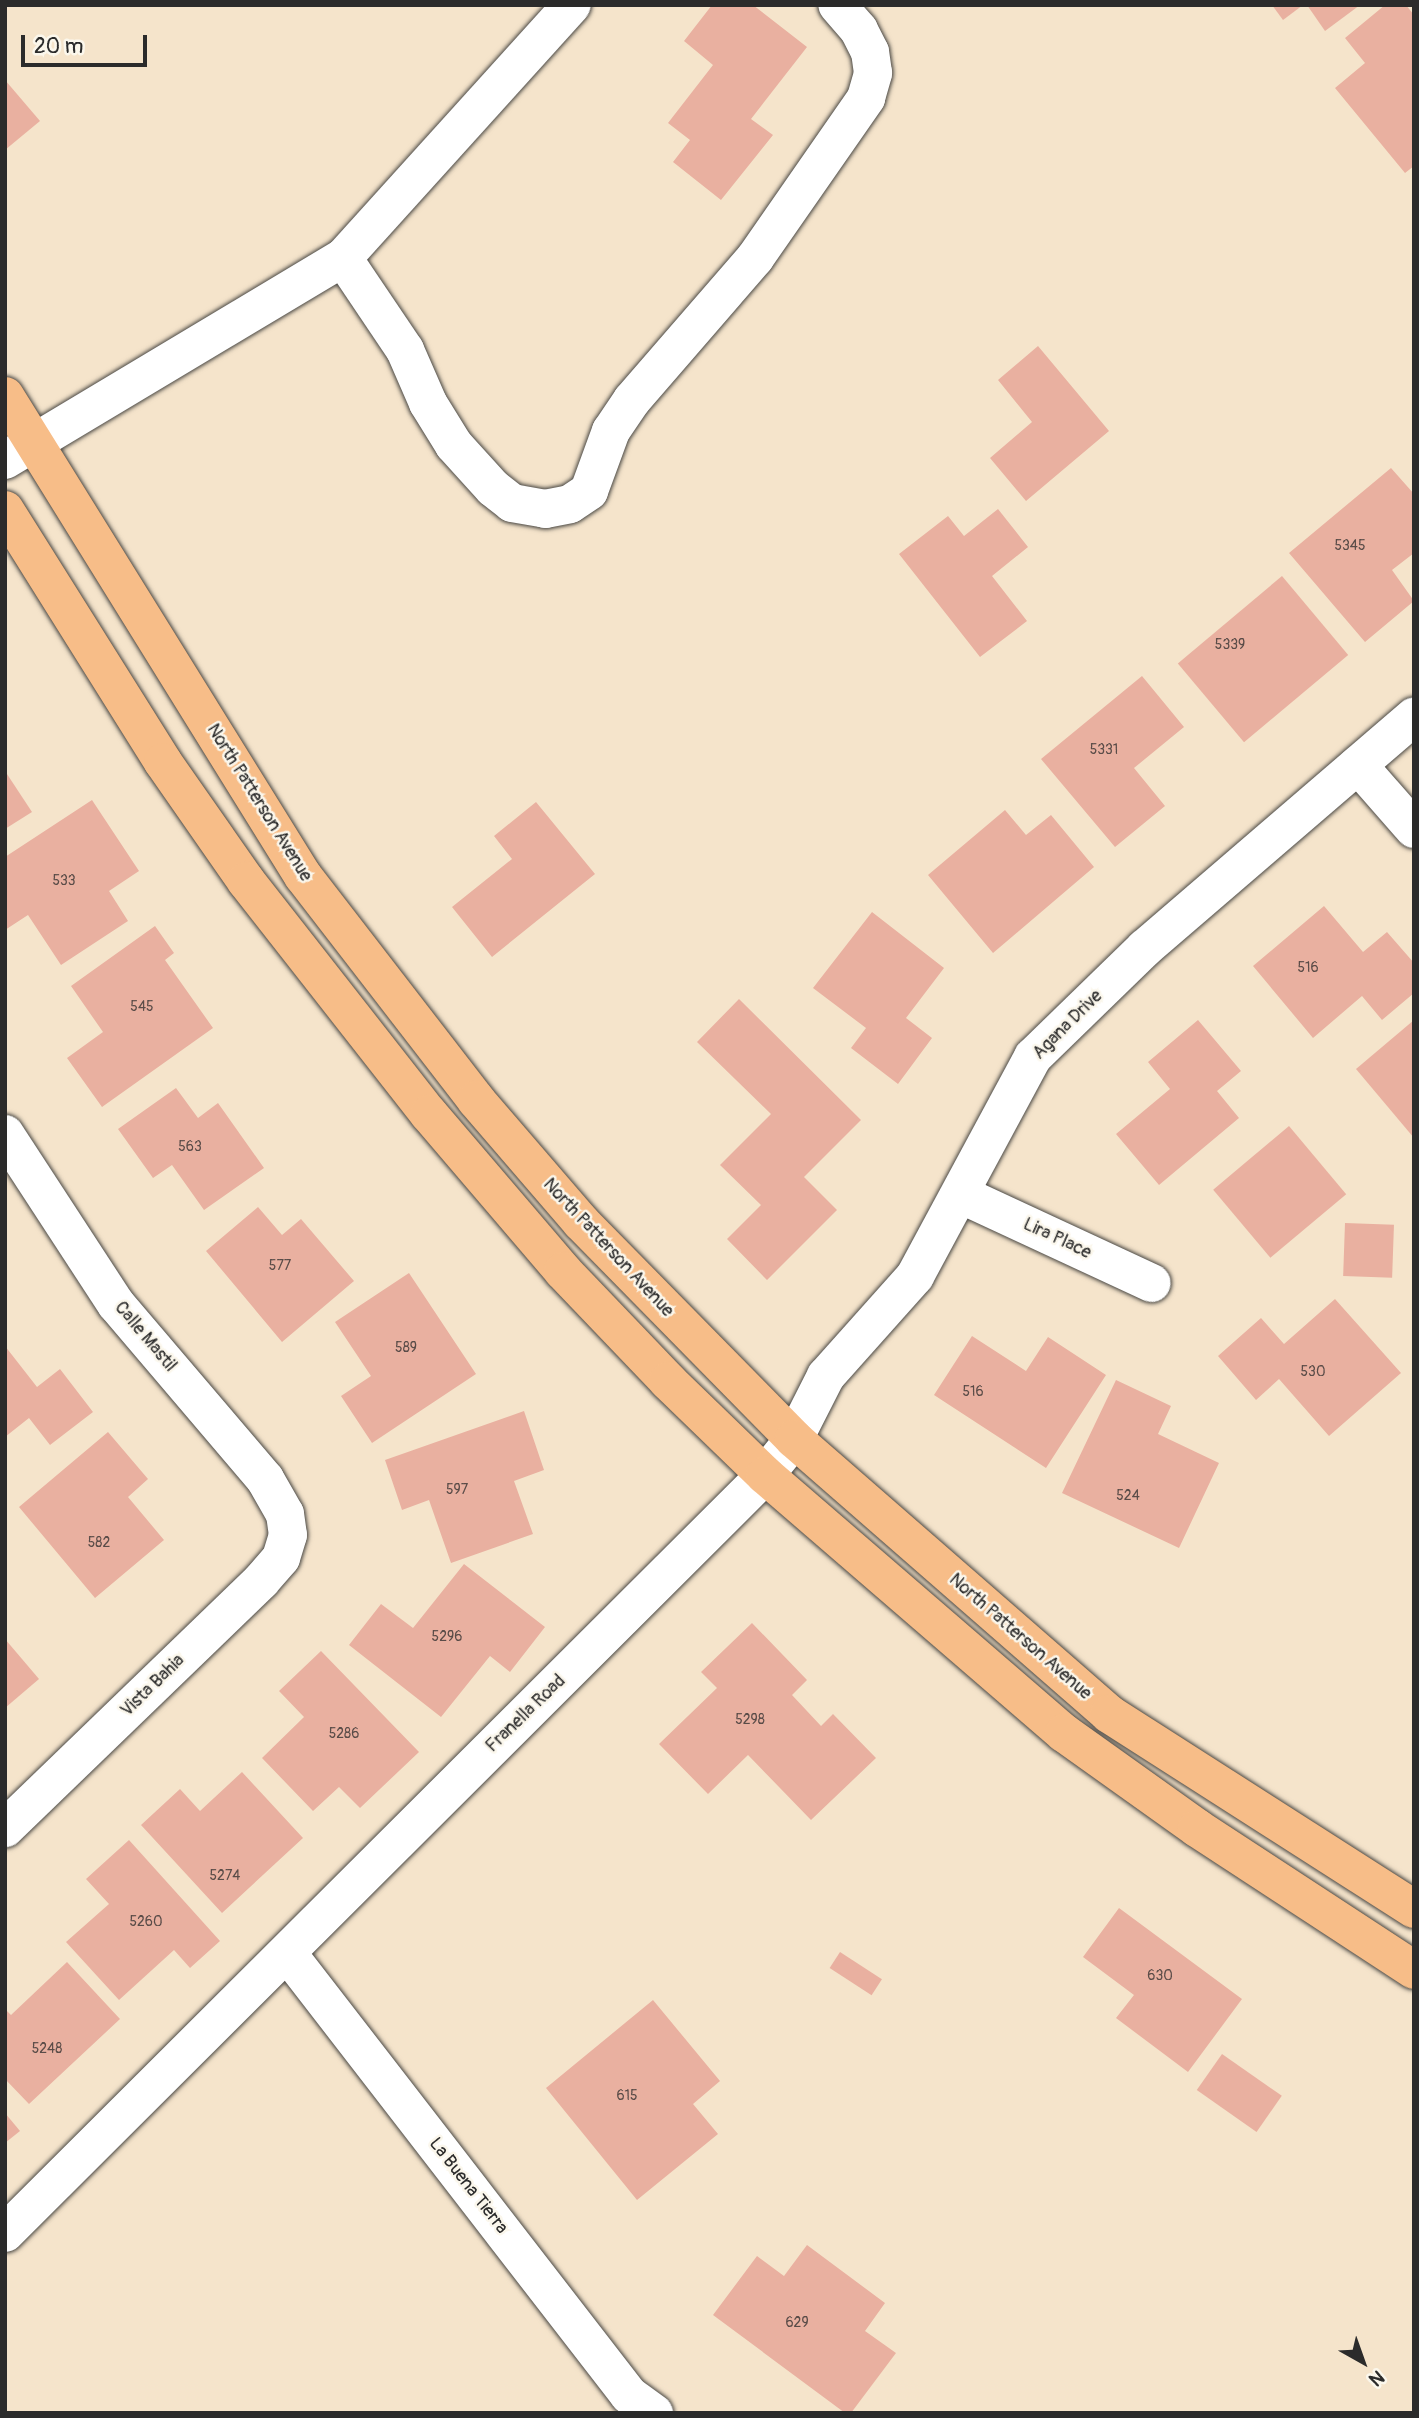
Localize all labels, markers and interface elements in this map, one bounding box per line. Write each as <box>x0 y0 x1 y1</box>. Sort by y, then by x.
scale bar <box>24 21 150 65</box>
text: 20 m <box>34 33 83 60</box>
house number: 5345 <box>1334 538 1366 554</box>
house number: 5339 <box>1215 637 1245 653</box>
street label: North Patterson Avenue <box>202 720 316 886</box>
house number: 5331 <box>1090 742 1118 758</box>
house number: 533 <box>52 873 76 889</box>
house number: 516 <box>1297 960 1319 976</box>
street label: Agana Drive <box>1029 986 1107 1064</box>
house number: 545 <box>130 999 154 1015</box>
house number: 563 <box>178 1139 202 1155</box>
street label: North Patterson Avenue <box>538 1174 678 1322</box>
street label: Lira Place <box>1020 1214 1094 1264</box>
house number: 577 <box>269 1258 291 1274</box>
street label: Calle Mastil <box>109 1298 181 1376</box>
house number: 589 <box>395 1340 417 1356</box>
house number: 530 <box>1301 1364 1325 1380</box>
house number: 516 <box>962 1384 984 1400</box>
house number: 597 <box>446 1482 468 1498</box>
house number: 524 <box>1116 1488 1140 1504</box>
house number: 582 <box>88 1535 110 1551</box>
street label: North Patterson Avenue <box>944 1569 1096 1705</box>
house number: 5296 <box>432 1629 462 1645</box>
street label: Vista Bahia <box>117 1650 189 1722</box>
street label: Franella Road <box>482 1671 570 1757</box>
house number: 5298 <box>735 1712 765 1728</box>
house number: 5286 <box>329 1726 359 1742</box>
house number: 5274 <box>210 1868 240 1884</box>
house number: 5260 <box>129 1914 163 1930</box>
house number: 630 <box>1147 1968 1173 1984</box>
house number: 5248 <box>32 2041 62 2057</box>
house number: 615 <box>616 2088 638 2104</box>
street label: La Buena Tierra <box>424 2134 512 2238</box>
house number: 629 <box>785 2315 809 2331</box>
north arrow <box>1328 2327 1398 2397</box>
text: N <box>1364 2365 1389 2391</box>

